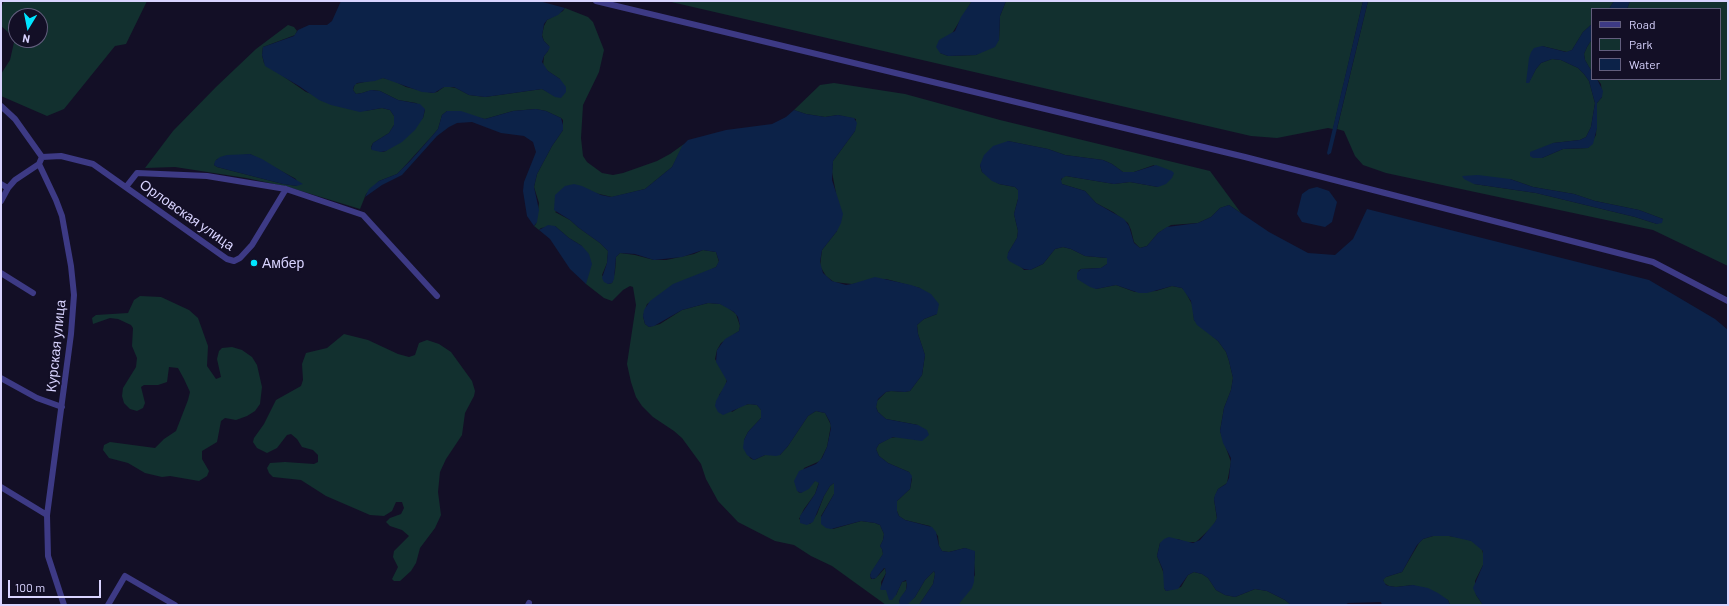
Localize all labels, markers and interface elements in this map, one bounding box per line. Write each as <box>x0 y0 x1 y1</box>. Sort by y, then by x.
north arrow <box>8 8 48 48</box>
legend <box>1591 8 1721 80</box>
text: Road <box>1629 17 1656 31</box>
text: N <box>21 32 31 46</box>
text: Park <box>1629 37 1653 51</box>
text: Water <box>1629 57 1660 71</box>
street label: Орловская улица <box>136 176 238 254</box>
place label: Амбер <box>262 255 304 271</box>
marker: Амбер <box>249 258 259 268</box>
street label: Курская улица <box>43 299 69 393</box>
scale bar <box>10 572 103 598</box>
text: 100 m <box>15 580 45 594</box>

